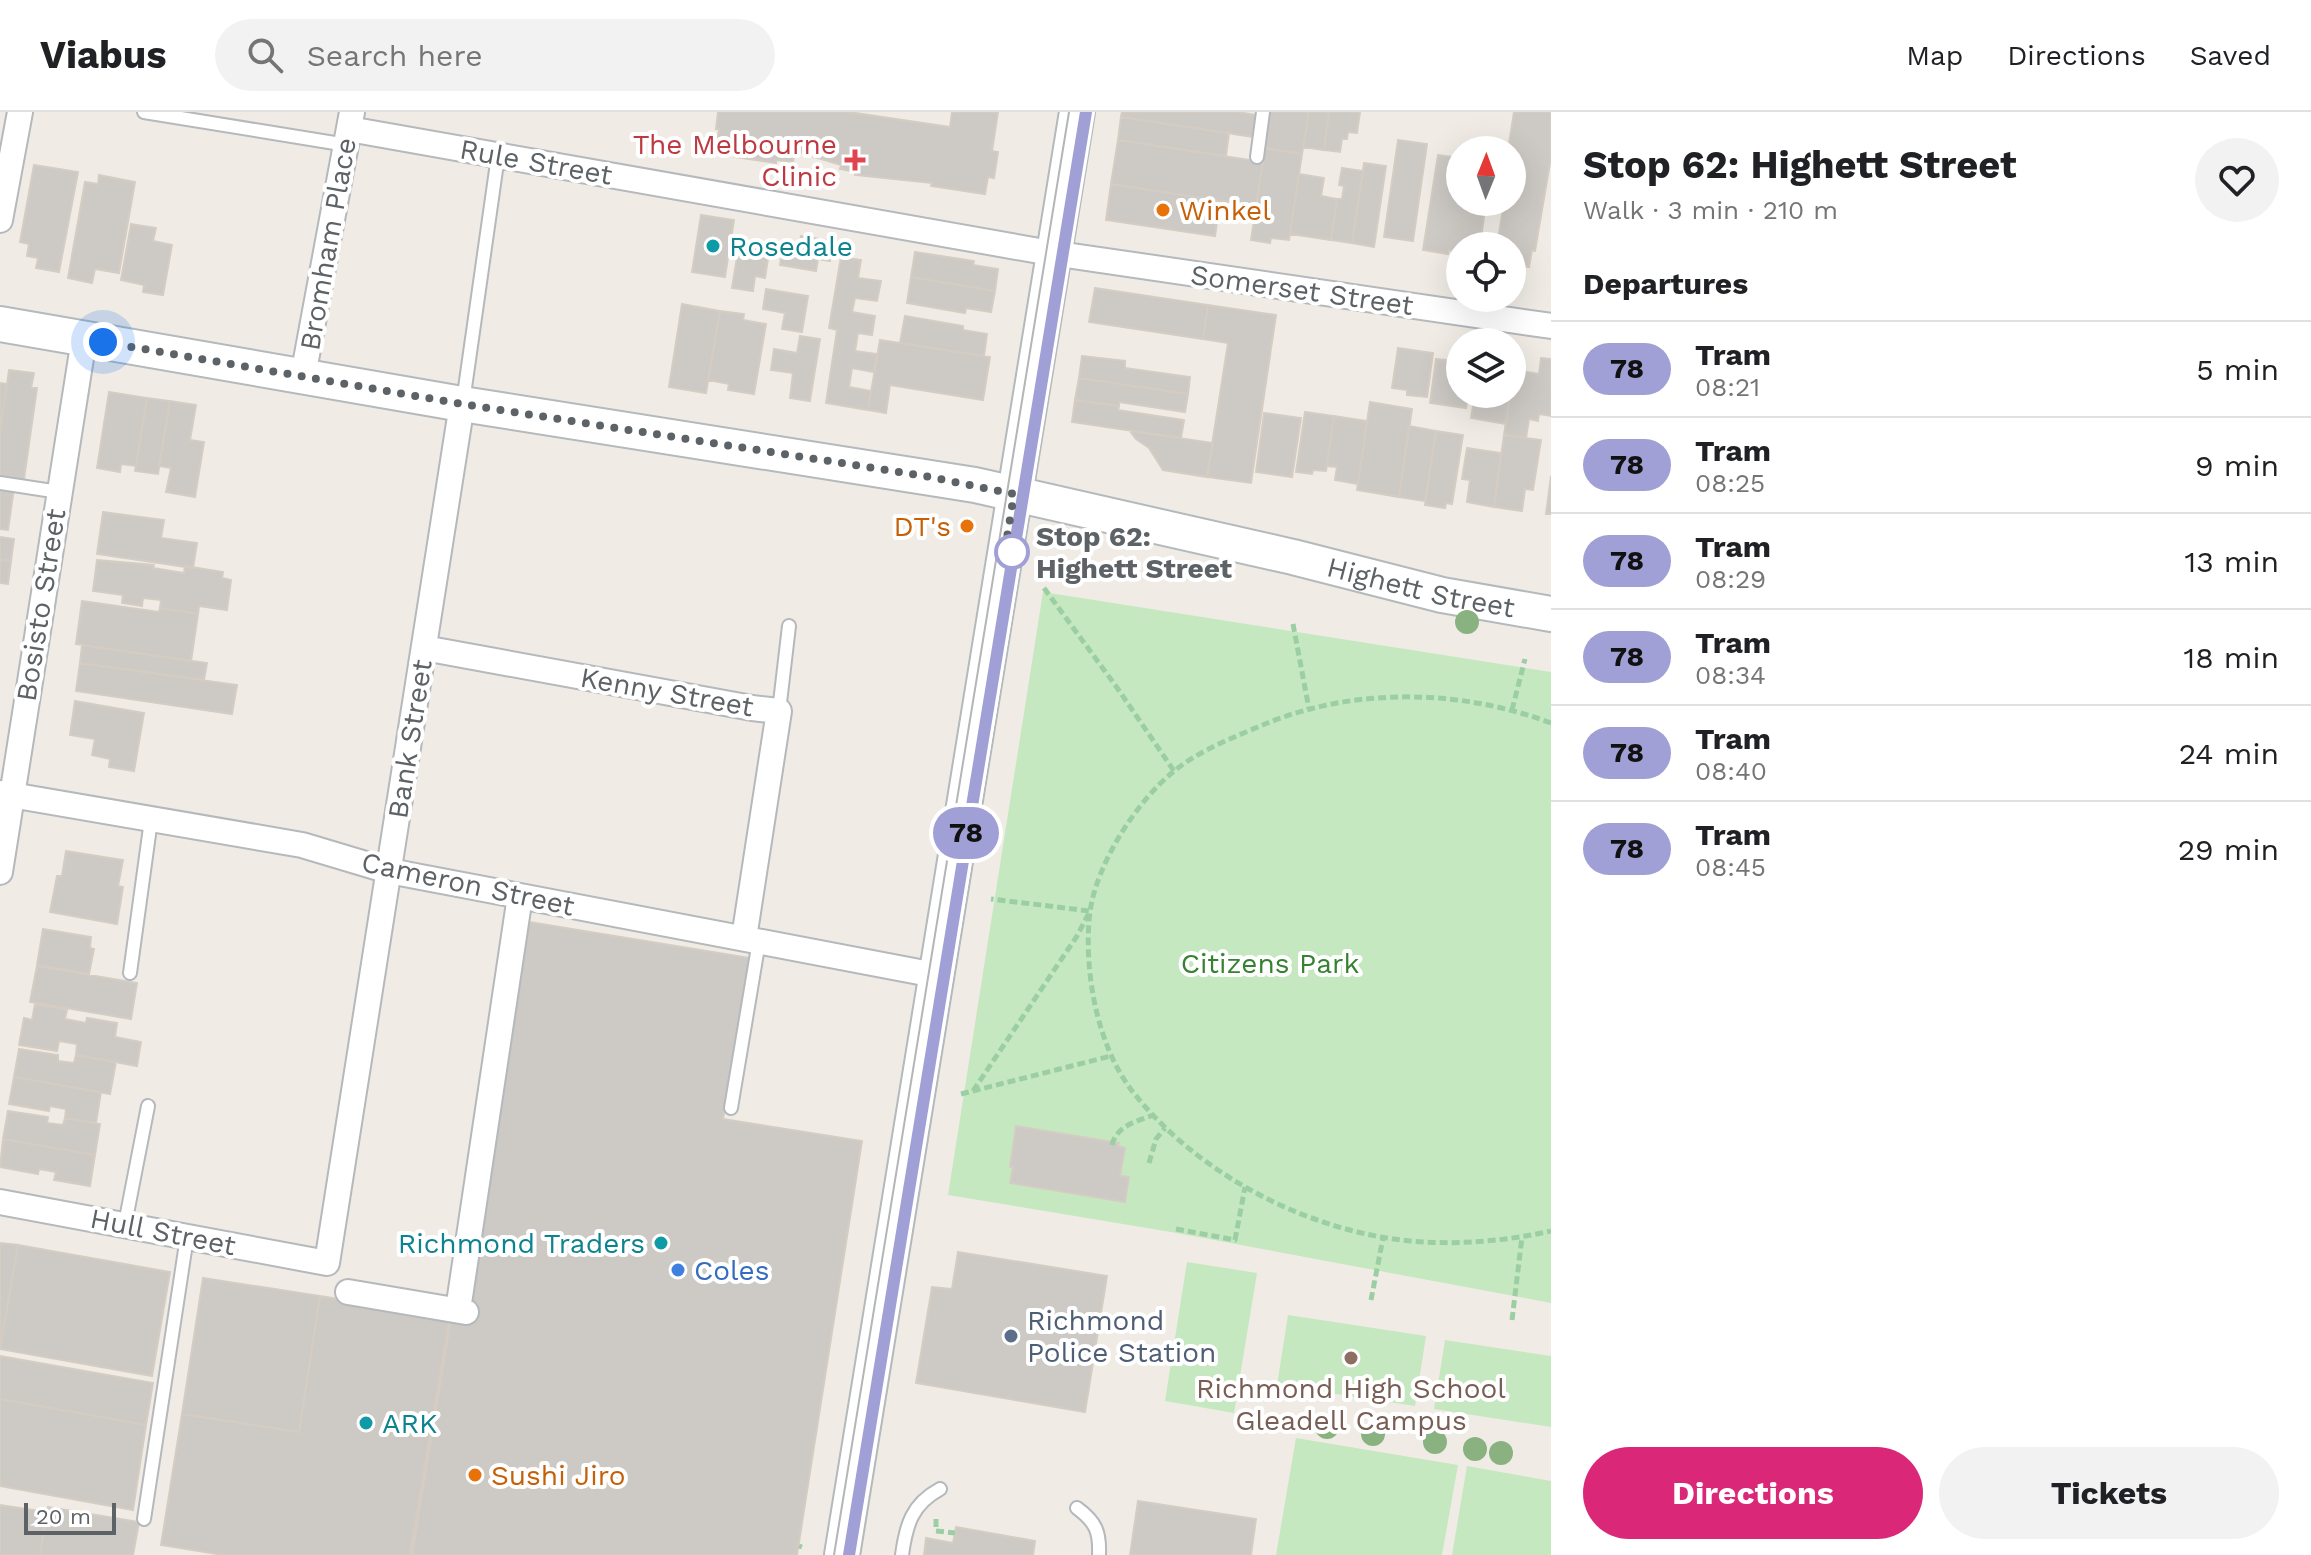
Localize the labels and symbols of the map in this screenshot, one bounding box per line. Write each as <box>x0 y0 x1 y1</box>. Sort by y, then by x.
place label: The Melbourne Clinic <box>633 128 837 193</box>
street label: Rule Street <box>457 132 615 192</box>
street label: Bromham Place <box>293 135 363 353</box>
north arrow <box>1446 136 1526 216</box>
marker: The Melbourne Clinic <box>844 149 866 171</box>
place label: Winkel <box>1179 194 1271 227</box>
marker: Winkel <box>1154 201 1172 219</box>
place label: Rosedale <box>729 230 853 263</box>
marker: Rosedale <box>704 237 722 255</box>
street label: Somerset Street <box>1189 258 1416 322</box>
your location <box>83 322 123 362</box>
street label: Bosisto Street <box>9 506 73 704</box>
place label: DT's <box>894 510 951 543</box>
marker: DT's <box>958 517 976 535</box>
place label: Stop 62: Highett Street <box>1036 520 1232 585</box>
marker: Stop 62: Highett Street <box>995 535 1029 569</box>
street label: Highett Street <box>1324 550 1518 624</box>
street label: Bank Street <box>381 657 439 821</box>
street label: Kenny Street <box>578 661 756 724</box>
line badge: 78 <box>930 807 1002 859</box>
street label: Cameron Street <box>359 845 578 923</box>
park label: Citizens Park <box>1181 947 1359 980</box>
street label: Hull Street <box>87 1202 239 1262</box>
place label: Richmond Traders <box>398 1227 645 1260</box>
marker: Richmond Traders <box>652 1234 670 1252</box>
place label: Coles <box>694 1254 770 1287</box>
marker: Coles <box>669 1261 687 1279</box>
place label: Richmond Police Station <box>1027 1304 1216 1369</box>
marker: Richmond Police Station <box>1002 1327 1020 1345</box>
marker: Richmond High School Gleadell Campus <box>1342 1349 1360 1367</box>
place label: Richmond High School Gleadell Campus <box>1196 1372 1506 1437</box>
place label: ARK <box>382 1407 437 1440</box>
marker: ARK <box>357 1414 375 1432</box>
place label: Sushi Jiro <box>491 1459 625 1492</box>
marker: Sushi Jiro <box>466 1466 484 1484</box>
scale bar <box>24 1499 116 1535</box>

